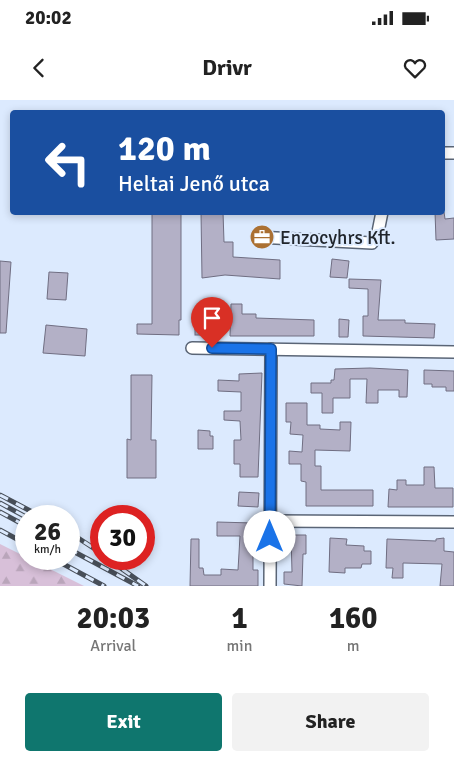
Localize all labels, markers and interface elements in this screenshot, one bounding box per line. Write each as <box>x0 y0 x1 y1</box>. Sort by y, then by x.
text: 20:02 <box>25 6 72 30</box>
icon: back <box>25 54 53 82</box>
text: Drivr <box>202 54 252 81</box>
icon: heart <box>401 54 429 82</box>
text: 120 m <box>118 127 211 170</box>
icon: left <box>35 130 100 195</box>
text: Heltai Jenő utca <box>118 170 270 197</box>
office icon: Enzocyhrs Kft. <box>249 224 275 250</box>
place label: Enzocyhrs Kft. <box>280 226 395 250</box>
pin <box>191 297 233 348</box>
icon: arrive <box>198 304 226 332</box>
speed limit sign: 30 <box>90 505 155 570</box>
position arrow <box>243 510 295 562</box>
text: 26 <box>34 516 61 547</box>
text: km/h <box>34 542 61 557</box>
text: 20:03 <box>76 600 150 637</box>
text: 1 <box>231 600 248 637</box>
text: 160 <box>329 600 377 637</box>
text: Arrival <box>90 636 136 656</box>
text: min <box>227 636 252 656</box>
text: m <box>347 636 360 656</box>
button: Exit <box>25 693 222 751</box>
button: Share <box>232 693 429 751</box>

